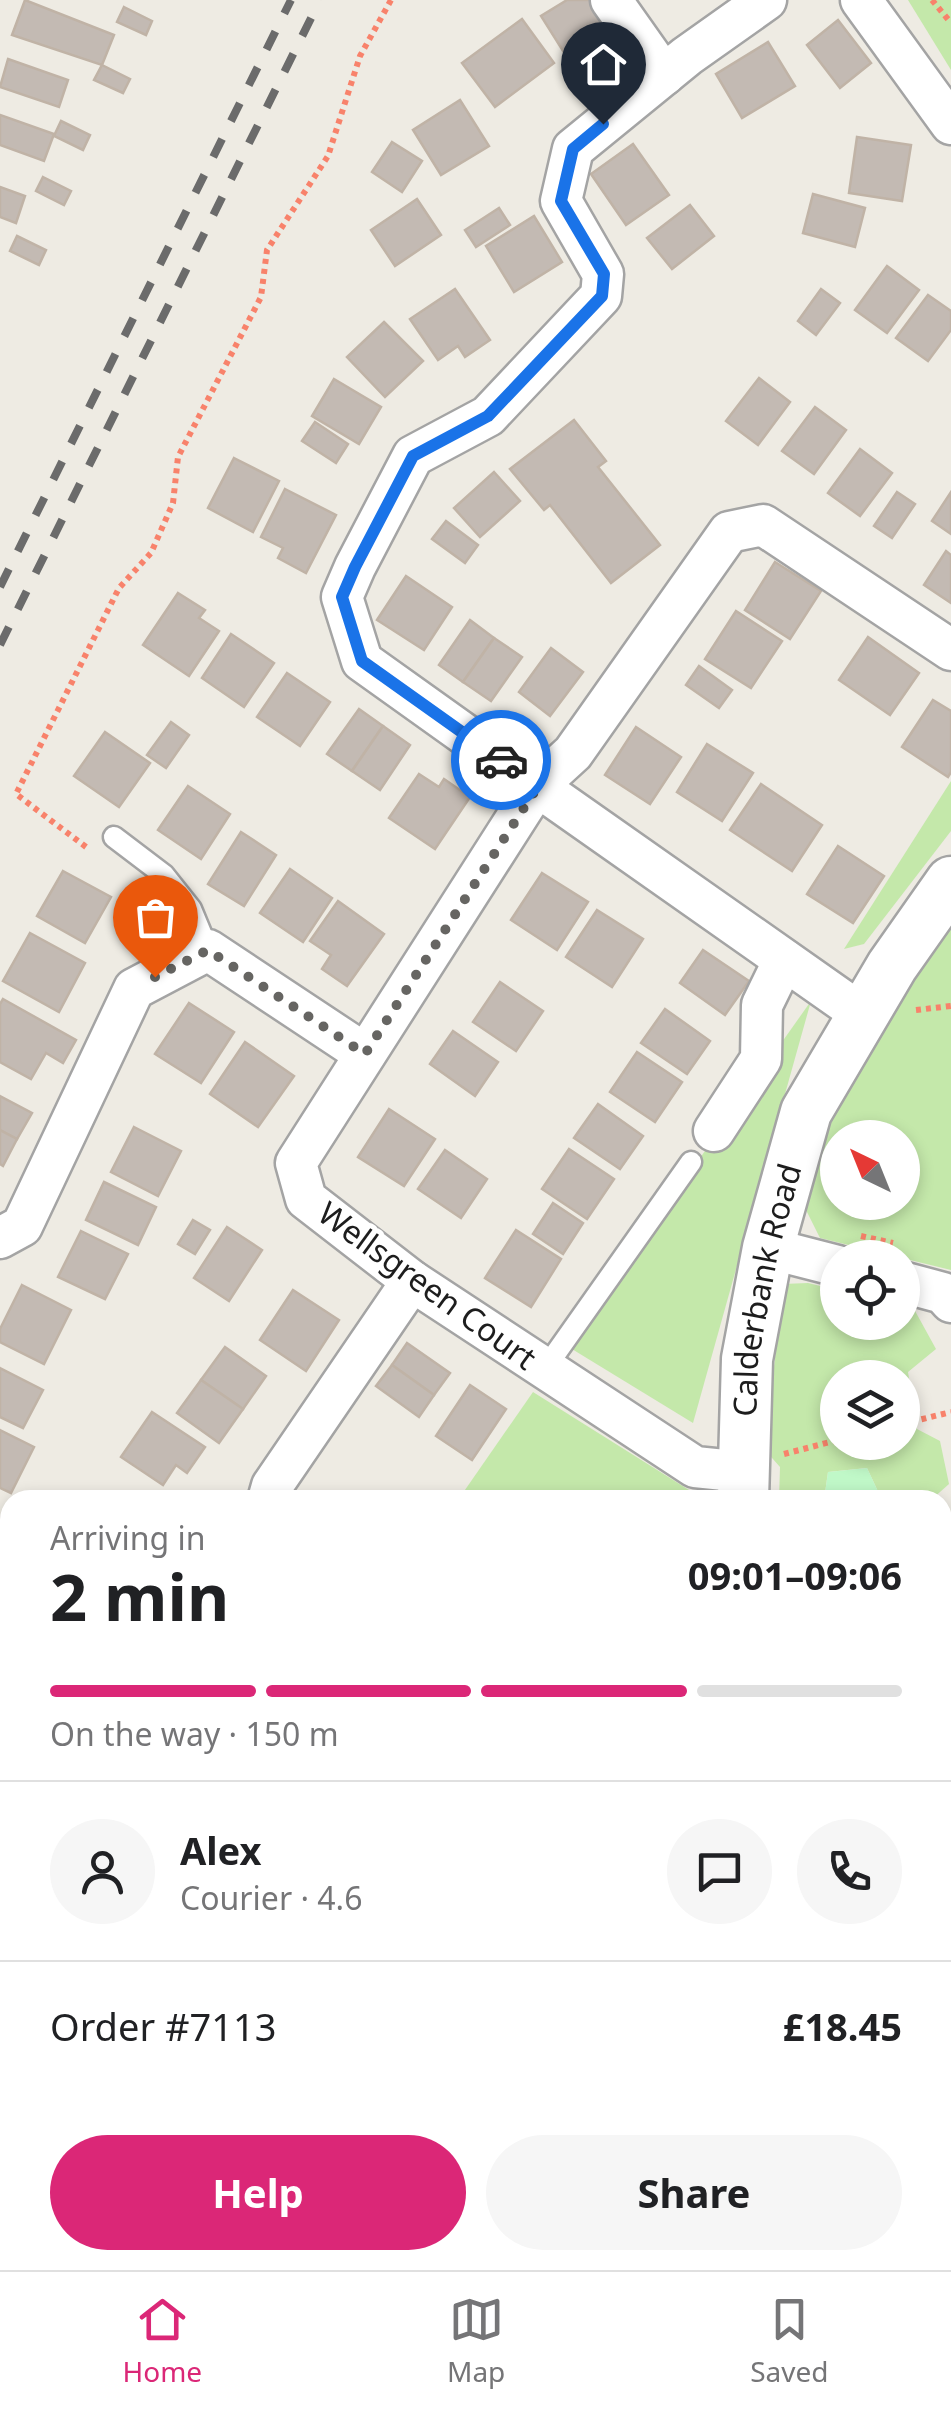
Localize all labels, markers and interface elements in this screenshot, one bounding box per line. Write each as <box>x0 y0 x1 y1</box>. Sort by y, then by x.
pin <box>561 22 646 125</box>
icon: home <box>576 37 631 92</box>
courier <box>451 710 551 810</box>
icon: car <box>474 733 529 788</box>
pin <box>113 875 198 978</box>
icon: bag <box>128 890 183 945</box>
north arrow <box>820 1120 920 1220</box>
map controls <box>820 1120 920 1460</box>
street label: Calderbank Road <box>722 1158 811 1417</box>
street label: Wellsgreen Court <box>310 1191 546 1378</box>
button: locate <box>820 1240 920 1340</box>
button: layers <box>820 1360 920 1460</box>
text: Arriving in <box>50 1516 205 1559</box>
text: 09:01–09:06 <box>688 1549 902 1601</box>
text: 2 min <box>50 1552 229 1640</box>
text: On the way · 150 m <box>50 1712 339 1755</box>
button: person <box>50 1819 155 1924</box>
button: chat <box>667 1819 772 1924</box>
button: phone <box>797 1819 902 1924</box>
text: Alex <box>180 1824 262 1876</box>
text: Courier · 4.6 <box>180 1876 363 1919</box>
text: Order #7113 <box>50 2000 276 2052</box>
text: £18.45 <box>783 2000 902 2052</box>
button: Help <box>50 2135 466 2250</box>
button: Share <box>486 2135 902 2250</box>
tab: Home <box>122 2292 202 2390</box>
tab: Map <box>447 2292 505 2390</box>
tab: Saved <box>750 2292 829 2390</box>

